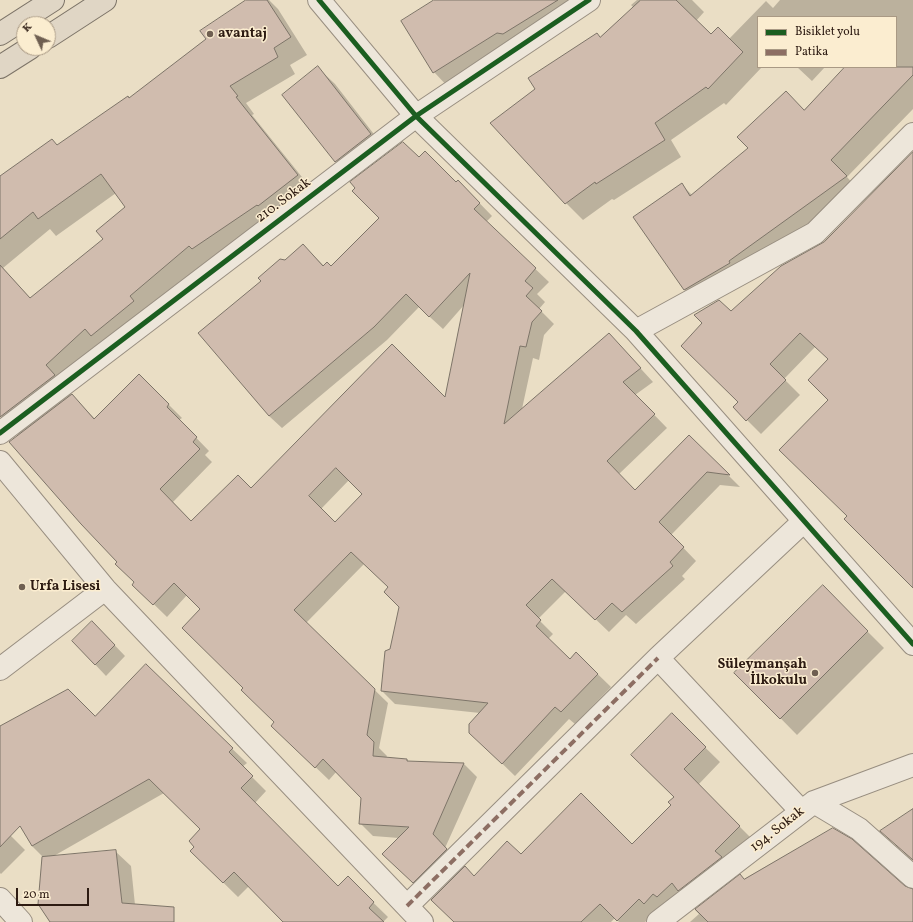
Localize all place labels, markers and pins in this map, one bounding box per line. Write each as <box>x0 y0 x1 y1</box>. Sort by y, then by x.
place label: avantaj <box>218 26 267 42</box>
marker: avantaj <box>205 29 215 39</box>
place label: Urfa Lisesi <box>30 579 100 595</box>
marker: Urfa Lisesi <box>17 582 27 592</box>
place label: Süleymanşah İlkokulu <box>717 657 807 690</box>
marker: Süleymanşah İlkokulu <box>810 668 820 678</box>

